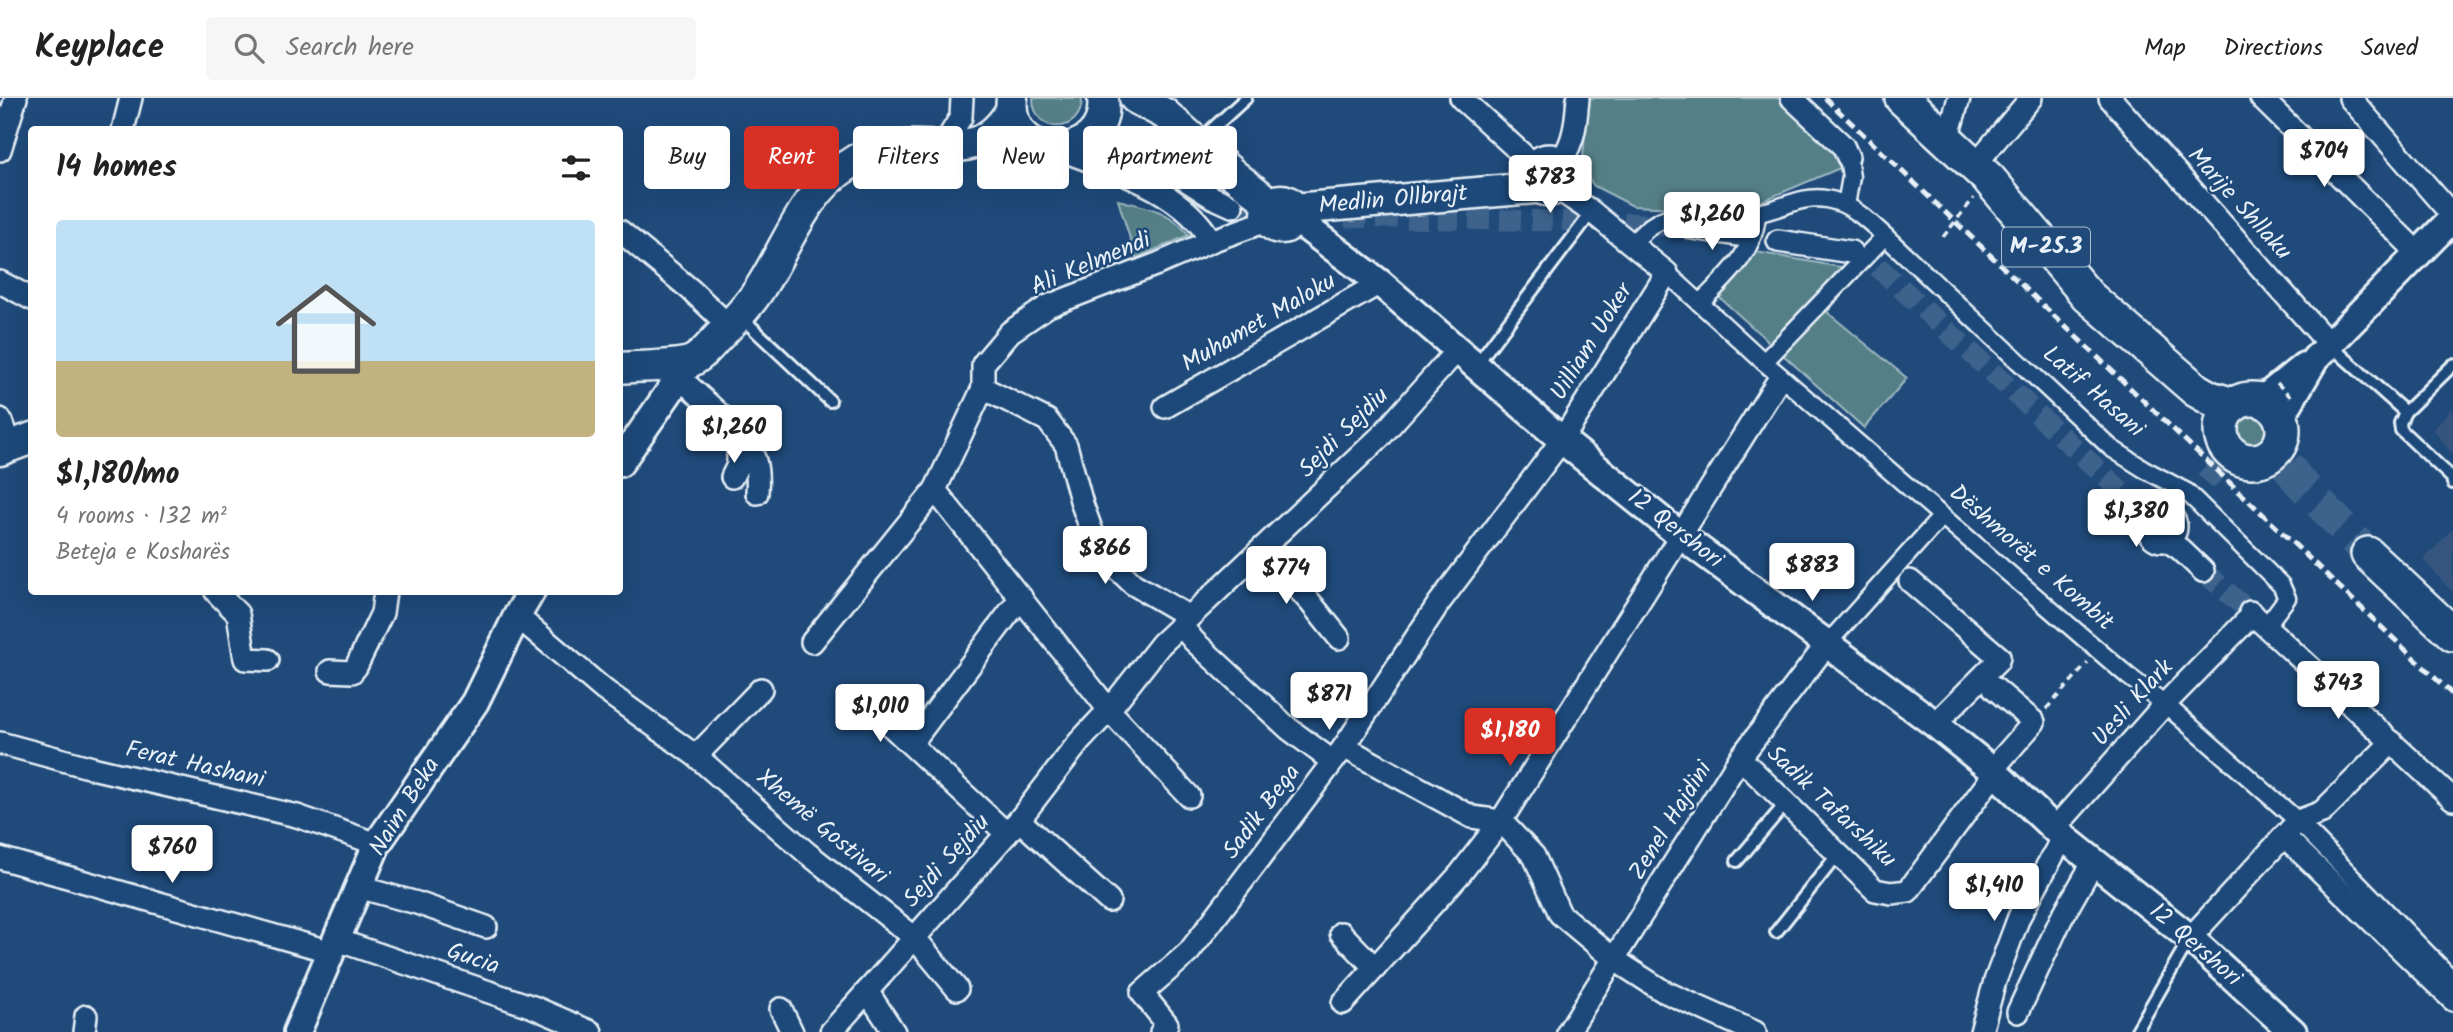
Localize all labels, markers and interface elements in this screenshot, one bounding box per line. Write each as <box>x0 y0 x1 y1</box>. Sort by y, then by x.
search box <box>206 17 696 80</box>
text: Keyplace <box>35 22 164 75</box>
text: Search here <box>286 27 414 69</box>
icon: search <box>230 29 268 67</box>
text: Map <box>2144 29 2186 68</box>
text: Directions <box>2224 29 2323 68</box>
text: Saved <box>2361 29 2418 68</box>
chip: Buy <box>644 126 730 189</box>
chip: Rent <box>744 126 839 189</box>
chip: Filters <box>853 126 963 189</box>
chip: New <box>977 126 1069 189</box>
chip: Apartment <box>1083 126 1237 189</box>
pin: $704 <box>2283 130 2365 189</box>
text: $704 <box>2300 134 2348 170</box>
street label: Marije Shllaku <box>2177 138 2301 270</box>
text: 14 homes <box>56 144 177 192</box>
icon: filters <box>557 149 595 187</box>
pin: $783 <box>1509 156 1591 215</box>
text: $783 <box>1525 160 1575 196</box>
street label: Medlin Ollbrajt <box>1317 174 1470 226</box>
pin: $1,260 <box>1655 192 1769 252</box>
text: $1,260 <box>1680 197 1744 233</box>
street label: Ali Kelmendi <box>1025 221 1158 307</box>
road number: M-25.3 <box>2002 228 2090 266</box>
street label: Muhamet Maloku <box>1174 263 1344 383</box>
icon: home <box>263 266 389 392</box>
street label: Uilliam Uoker <box>1540 274 1645 409</box>
street label: Latif Hasani <box>2033 336 2154 449</box>
street label: Sejdi Sejdiu <box>1289 378 1399 488</box>
pin: $1,260 <box>677 406 791 465</box>
text: $1,260 <box>702 410 766 446</box>
text: $1,180/mo <box>56 451 180 499</box>
street label: Dëshmorët e Kombit <box>1939 475 2123 642</box>
street label: 12 Qershori <box>1619 479 1732 580</box>
pin: $1,380 <box>2079 490 2193 549</box>
text: $1,380 <box>2104 494 2168 530</box>
text: 4 rooms · 132 m² <box>56 499 227 535</box>
pin: $866 <box>1064 526 1146 586</box>
text: $866 <box>1079 531 1131 567</box>
text: Beteja e Kosharës <box>56 535 230 571</box>
pin: $883 <box>1771 544 1853 603</box>
pin: $774 <box>1245 546 1327 606</box>
text: $883 <box>1785 548 1839 584</box>
text: $774 <box>1262 551 1310 587</box>
street label: Uesli Klark <box>2083 650 2184 756</box>
pin: $743 <box>2297 662 2379 721</box>
text: $743 <box>2313 666 2363 702</box>
pin: $871 <box>1288 672 1370 732</box>
text: $871 <box>1307 677 1352 713</box>
pin: $1,010 <box>823 684 937 744</box>
text: $1,010 <box>851 689 909 725</box>
pin: $1,180 <box>1453 708 1567 768</box>
text: $1,180 <box>1481 713 1539 749</box>
street label: Ferat Hashani <box>122 730 270 800</box>
street label: Sadik Tafarshiku <box>1757 736 1906 878</box>
street label: Naim Beka <box>359 750 451 864</box>
street label: Zenel Hajdini <box>1619 753 1724 888</box>
street label: Sadik Bega <box>1213 756 1311 868</box>
street label: Xhemë Gostivari <box>747 759 898 895</box>
street label: Sejdi Sejdiu <box>894 805 1001 917</box>
pin: $760 <box>131 826 213 885</box>
text: $760 <box>148 830 196 866</box>
pin: $1,410 <box>1937 864 2051 923</box>
text: $1,410 <box>1965 868 2023 904</box>
street label: 12 Qershori <box>2140 893 2251 998</box>
street label: Gucia <box>441 932 505 986</box>

